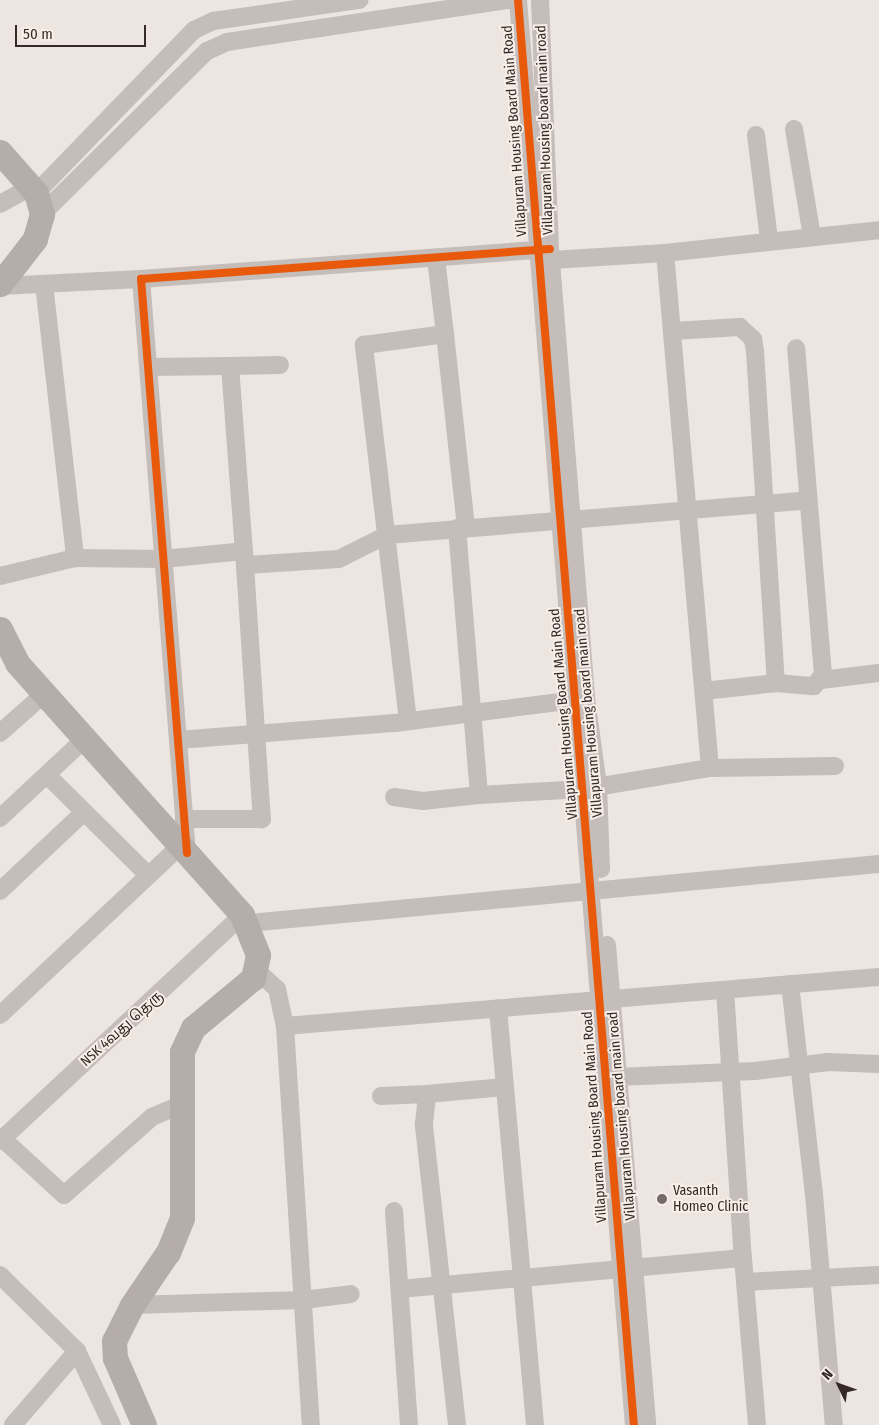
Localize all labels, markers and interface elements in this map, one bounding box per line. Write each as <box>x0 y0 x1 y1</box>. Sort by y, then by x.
scale bar <box>18 15 149 47</box>
text: 50 m <box>23 25 53 43</box>
street label: Villapuram Housing Board Main Road <box>499 25 531 237</box>
street label: Villapuram Housing board main road <box>533 25 557 235</box>
street label: Villapuram Housing Board Main Road <box>546 608 582 820</box>
street label: Villapuram Housing board main road <box>571 608 607 818</box>
street label: NSK 4வது தெரு <box>77 988 167 1070</box>
street label: Villapuram Housing Board Main Road <box>579 1011 611 1223</box>
street label: Villapuram Housing board main road <box>604 1011 640 1221</box>
place label: Vasanth Homeo Clinic <box>673 1183 748 1216</box>
marker: Vasanth Homeo Clinic <box>655 1192 669 1206</box>
north arrow <box>814 1360 864 1410</box>
text: N <box>818 1366 837 1383</box>

